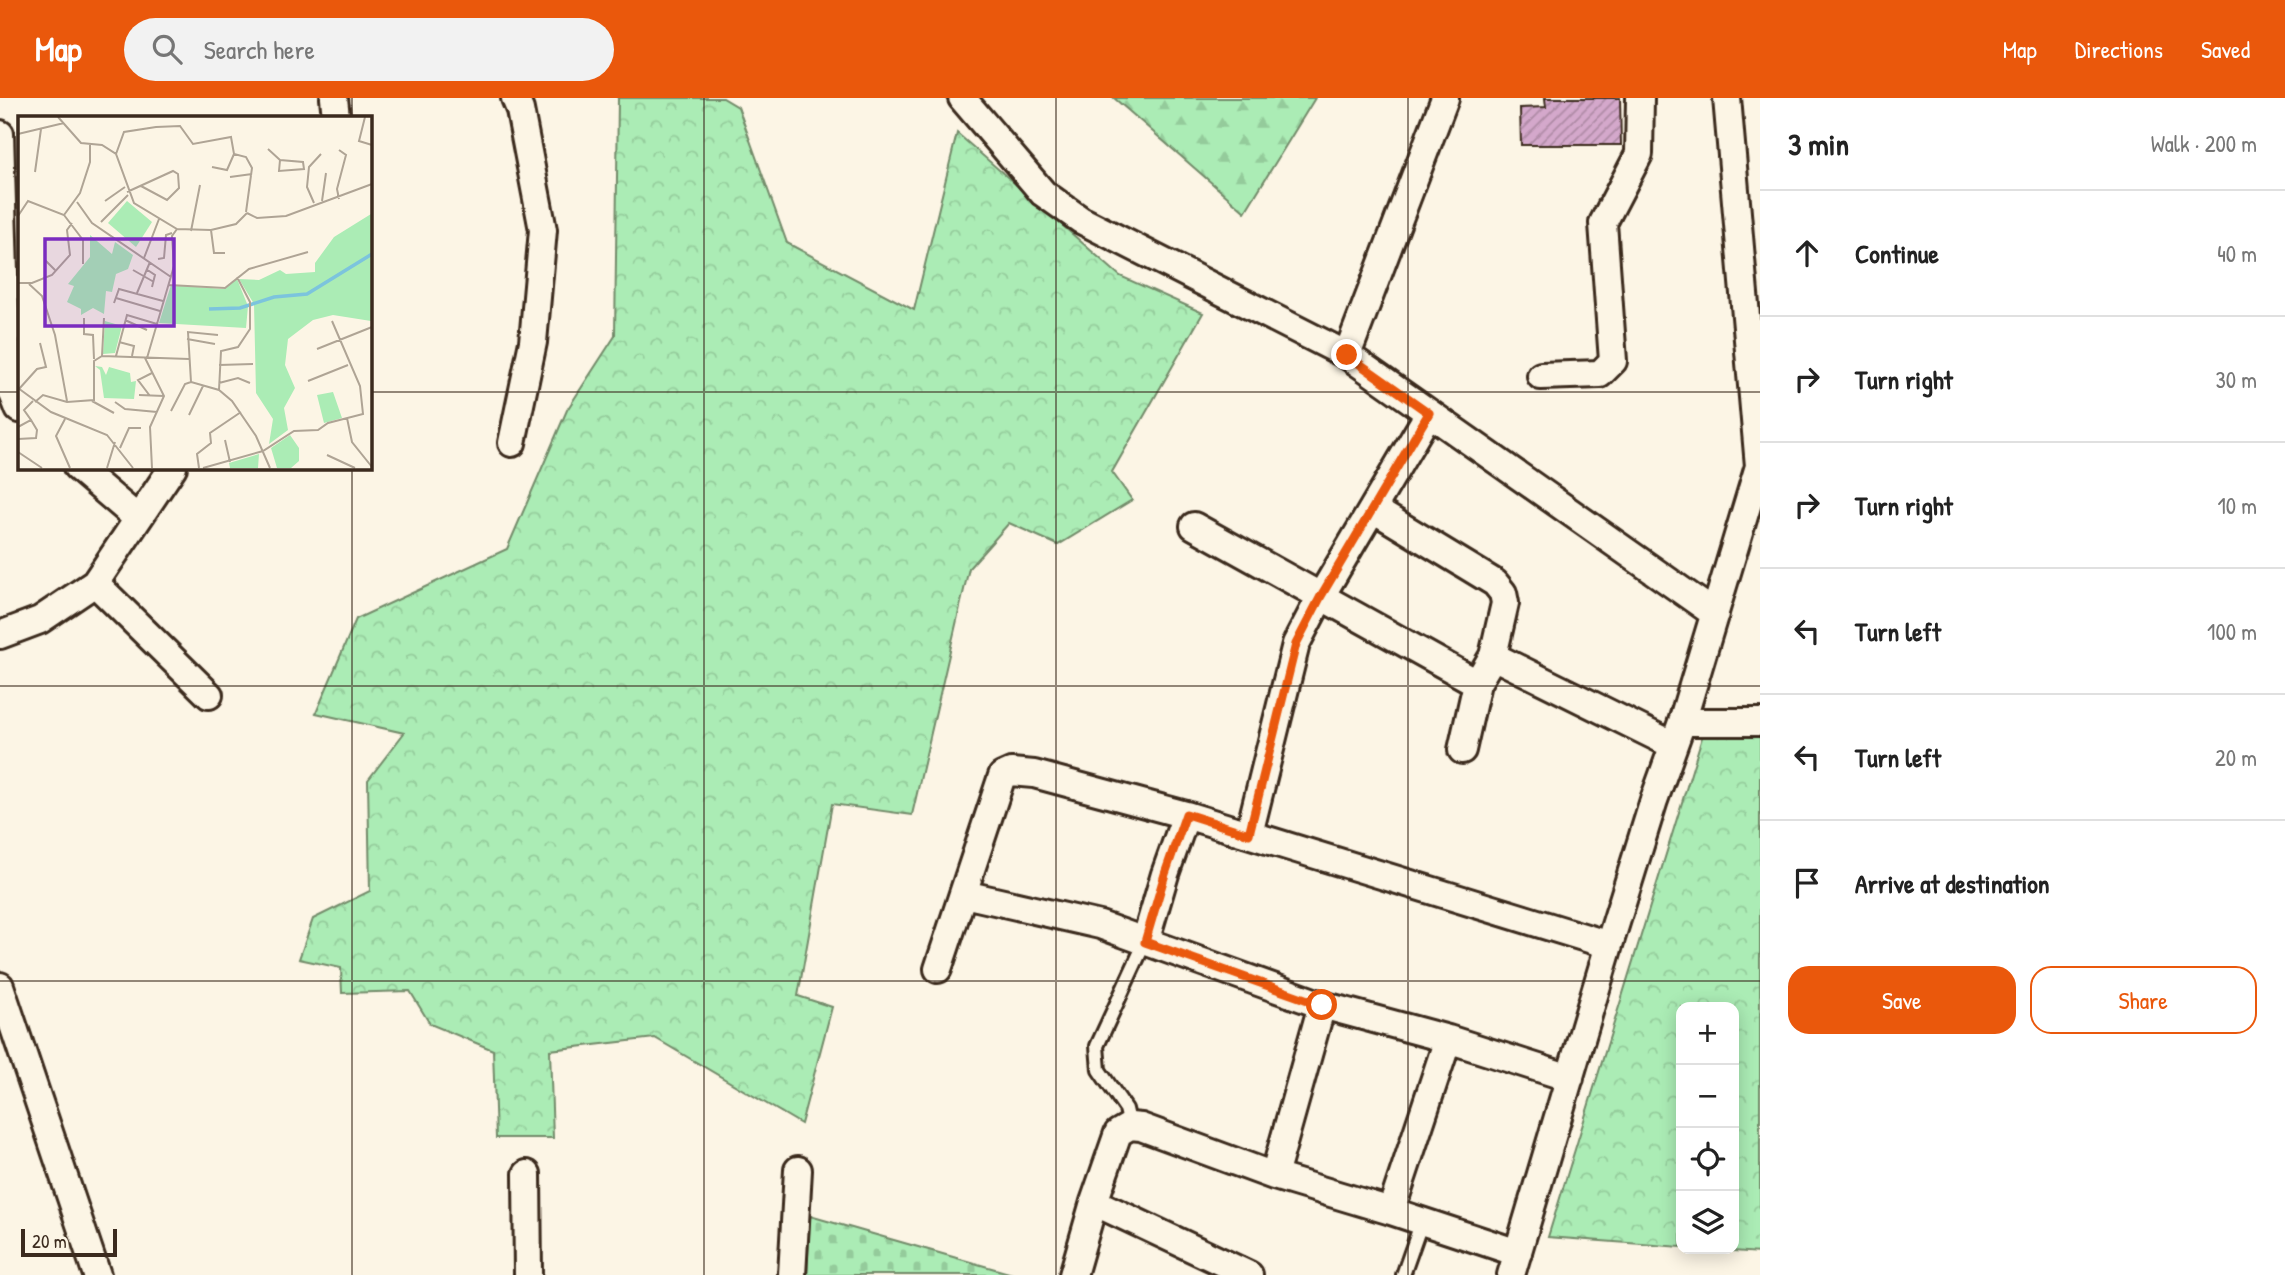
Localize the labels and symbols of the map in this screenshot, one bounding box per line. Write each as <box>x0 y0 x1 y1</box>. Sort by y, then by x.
inset map <box>18 116 371 469</box>
route end <box>1331 339 1362 370</box>
route start <box>1306 989 1337 1020</box>
scale bar <box>21 1226 117 1258</box>

